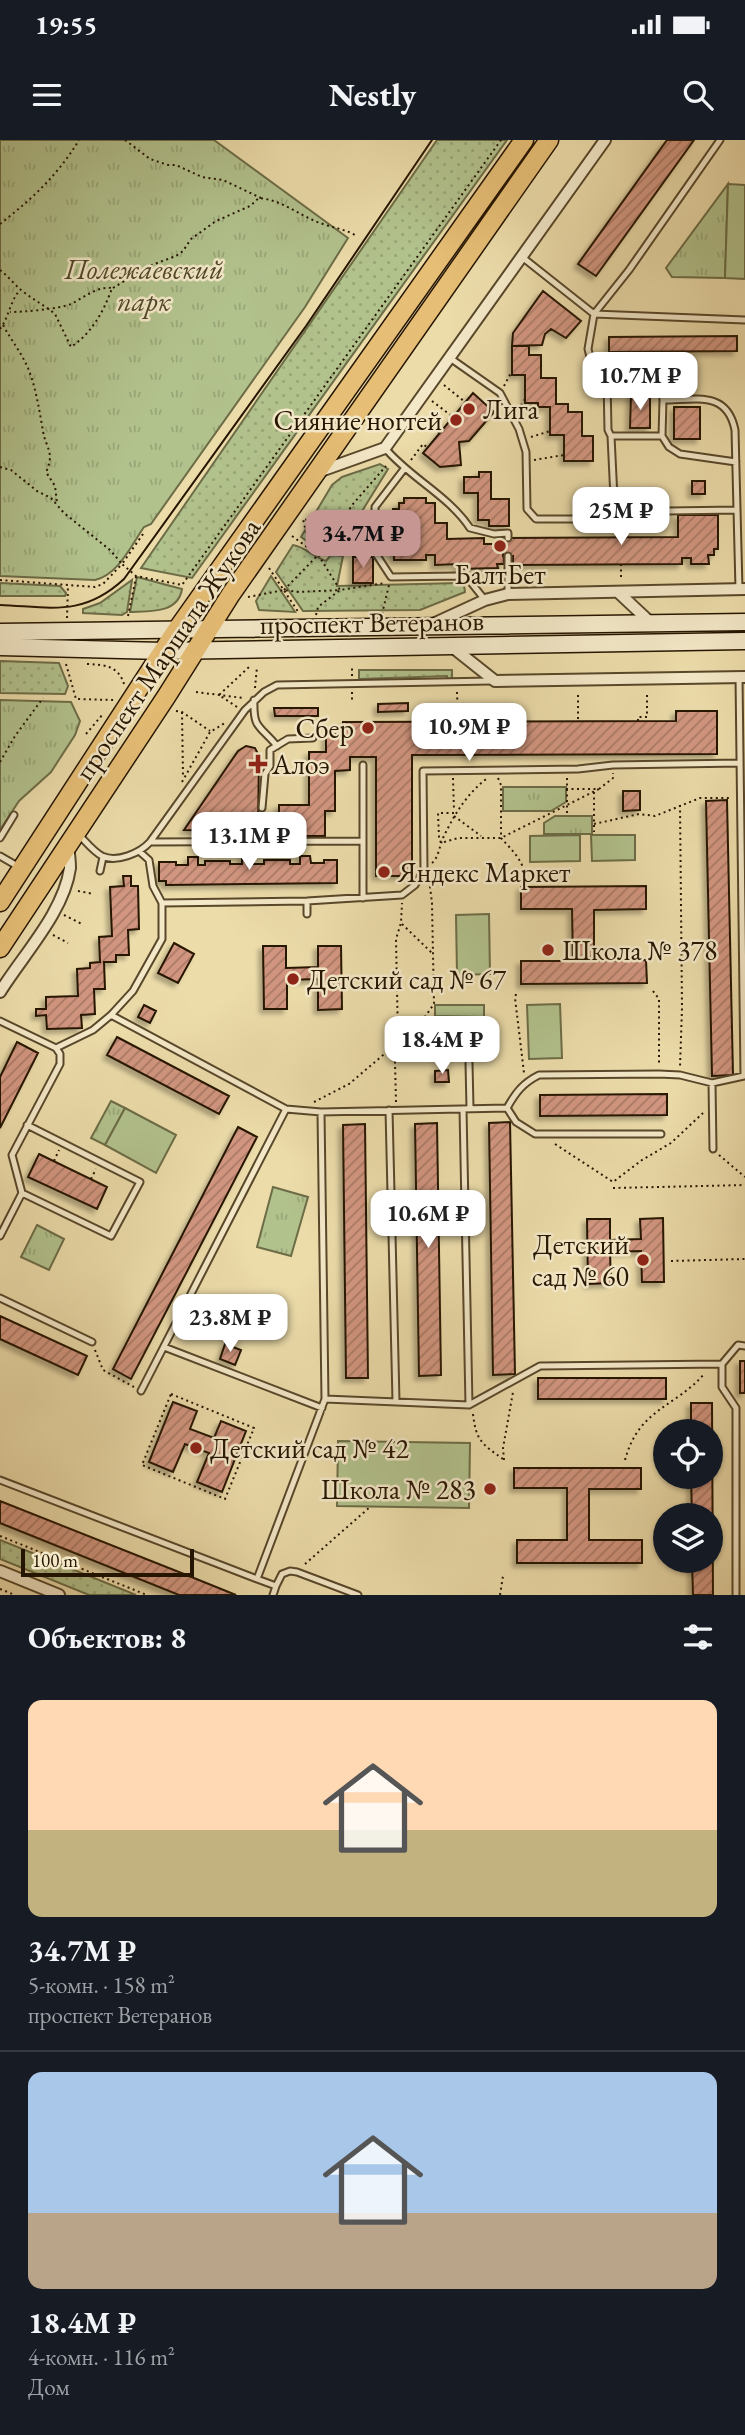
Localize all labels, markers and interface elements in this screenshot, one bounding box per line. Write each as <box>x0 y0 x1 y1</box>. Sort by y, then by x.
text: 19:55 <box>35 8 97 42</box>
text: Nestly <box>329 74 416 116</box>
icon: menu <box>28 76 66 114</box>
icon: search <box>679 76 717 114</box>
park label: Полежаевский парк <box>63 251 224 319</box>
pin: 10.7M ₽ <box>575 352 705 412</box>
text: 10.7M ₽ <box>599 360 681 390</box>
place label: Лига <box>483 391 540 427</box>
marker: Лига <box>461 401 477 417</box>
place label: Сияние ногтей <box>273 402 442 438</box>
marker: Сияние ногтей <box>448 412 464 428</box>
pin: 25M ₽ <box>572 488 670 547</box>
text: 25M ₽ <box>588 495 654 525</box>
street label: проспект Маршала Жукова <box>66 510 269 787</box>
pin: 34.7M ₽ <box>298 510 428 570</box>
text: 34.7M ₽ <box>322 518 404 548</box>
marker: БалтБет <box>492 538 508 554</box>
place label: БалтБет <box>454 556 546 592</box>
street label: проспект Ветеранов <box>260 602 484 642</box>
pin: 10.9M ₽ <box>404 704 534 763</box>
place label: Сбер <box>295 710 354 746</box>
text: 10.9M ₽ <box>428 711 510 741</box>
marker: Сбер <box>360 720 376 736</box>
place label: Алоэ <box>271 746 330 782</box>
marker: Алоэ <box>250 756 266 772</box>
pin: 13.1M ₽ <box>184 812 314 872</box>
text: 13.1M ₽ <box>208 820 290 850</box>
place label: Яндекс Маркет <box>397 854 571 890</box>
marker: Яндекс Маркет <box>376 864 392 880</box>
place label: Школа № 378 <box>562 932 717 968</box>
marker: Школа № 378 <box>540 942 556 958</box>
place label: Детский сад № 67 <box>307 961 506 997</box>
marker: Детский сад № 67 <box>285 971 301 987</box>
pin: 18.4M ₽ <box>377 1016 507 1076</box>
text: 18.4M ₽ <box>401 1024 483 1054</box>
pin: 10.6M ₽ <box>363 1190 493 1250</box>
text: 10.6M ₽ <box>387 1198 469 1228</box>
place label: Детский сад № 60 <box>532 1226 629 1294</box>
marker: Детский сад № 60 <box>635 1252 651 1268</box>
pin: 23.8M ₽ <box>165 1294 295 1354</box>
text: 23.8M ₽ <box>189 1302 271 1332</box>
map controls <box>653 1419 723 1573</box>
button: locate <box>653 1419 723 1489</box>
place label: Детский сад № 42 <box>210 1430 409 1466</box>
marker: Детский сад № 42 <box>188 1440 204 1456</box>
place label: Школа № 283 <box>321 1471 476 1507</box>
marker: Школа № 283 <box>482 1481 498 1497</box>
button: layers <box>653 1503 723 1573</box>
scale bar <box>21 1546 194 1578</box>
text: 100 m <box>32 1548 78 1573</box>
text: Объектов: 8 <box>28 1618 186 1657</box>
icon: filters <box>679 1618 717 1656</box>
icon: home <box>310 1745 436 1871</box>
text: 34.7M ₽ <box>28 1931 136 1970</box>
text: 5-комн. · 158 m² <box>28 1970 175 2000</box>
text: проспект Ветеранов <box>28 2000 212 2030</box>
icon: home <box>310 2117 436 2243</box>
text: 18.4M ₽ <box>28 2303 136 2342</box>
text: 4-комн. · 116 m² <box>28 2342 175 2372</box>
text: Дом <box>28 2372 70 2402</box>

